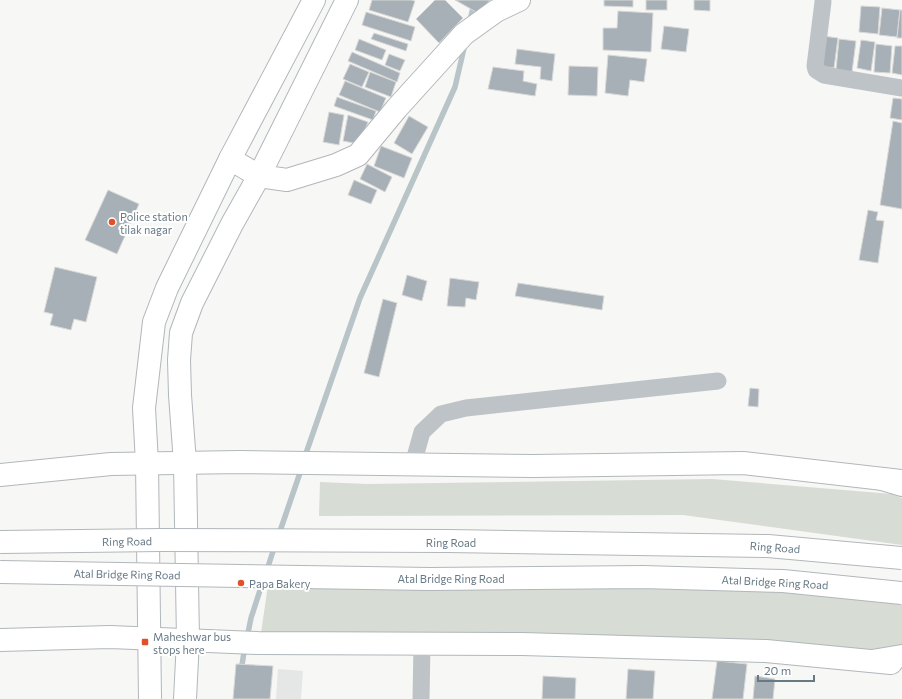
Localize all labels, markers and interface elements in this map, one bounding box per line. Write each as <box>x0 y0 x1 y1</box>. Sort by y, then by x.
place label: Police station tilak nagar <box>120 210 188 236</box>
marker: Police station tilak nagar <box>107 217 117 227</box>
street label: Ring Road <box>102 534 152 548</box>
street label: Ring Road <box>426 536 476 549</box>
street label: Ring Road <box>749 539 801 555</box>
street label: Atal Bridge Ring Road <box>73 567 181 581</box>
street label: Atal Bridge Ring Road <box>397 572 505 585</box>
street label: Atal Bridge Ring Road <box>721 573 829 591</box>
place label: Papa Bakery <box>249 577 311 590</box>
marker: Papa Bakery <box>236 578 246 588</box>
place label: Maheshwar bus stops here <box>153 630 231 656</box>
marker: Maheshwar bus stops here <box>140 637 150 647</box>
scale bar <box>758 657 814 683</box>
text: 20 m <box>764 663 791 677</box>

